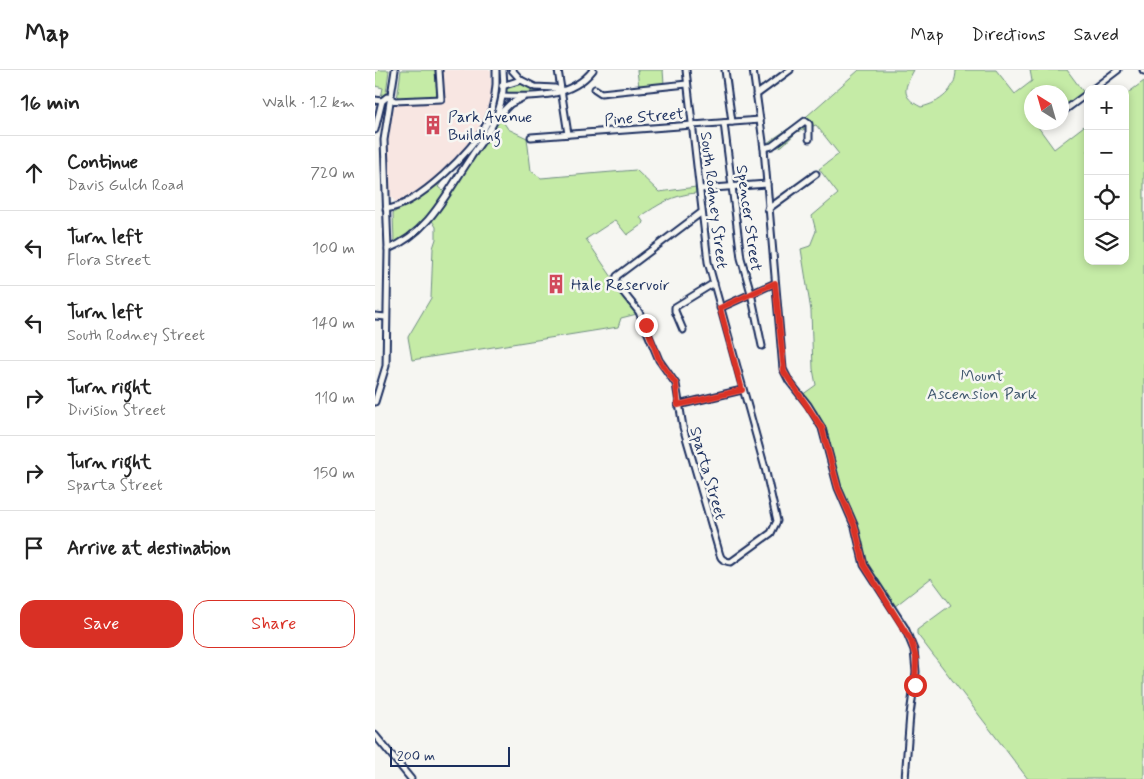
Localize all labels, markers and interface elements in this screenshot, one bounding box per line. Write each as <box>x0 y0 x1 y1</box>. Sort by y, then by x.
text: Map <box>25 19 69 50</box>
text: Map <box>911 23 944 47</box>
text: Directions <box>972 23 1046 47</box>
text: Saved <box>1074 23 1119 47</box>
north arrow <box>1024 85 1069 130</box>
map controls <box>1084 85 1129 265</box>
button: + <box>1084 85 1129 130</box>
text: 16 min <box>20 89 80 117</box>
text: Walk · 1.2 km <box>262 92 355 113</box>
street label: Pine Street <box>603 104 685 131</box>
place label: Park Avenue Building <box>448 107 532 147</box>
building icon: Park Avenue Building <box>422 114 444 136</box>
street label: South Rodney Street <box>695 130 732 270</box>
button: − <box>1084 130 1129 175</box>
text: Continue <box>67 150 138 175</box>
icon: ahead <box>20 159 48 187</box>
text: 720 m <box>310 163 355 184</box>
street label: Spencer Street <box>731 164 766 273</box>
text: Davis Gulch Road <box>67 175 184 196</box>
button: locate <box>1084 175 1129 220</box>
button: layers <box>1084 220 1129 265</box>
text: Turn left <box>67 225 143 250</box>
icon: left <box>20 234 48 262</box>
text: 100 m <box>312 238 355 259</box>
text: Flora Street <box>67 250 151 271</box>
building icon: Hale Reservoir <box>545 273 567 295</box>
place label: Hale Reservoir <box>571 275 670 296</box>
text: Turn left <box>67 300 143 325</box>
icon: left <box>20 309 48 337</box>
text: 140 m <box>311 313 355 334</box>
route end <box>635 314 658 337</box>
text: South Rodney Street <box>67 325 205 346</box>
park label: Mount Ascension Park <box>927 366 1037 405</box>
text: Turn right <box>67 375 151 400</box>
icon: right <box>20 384 48 412</box>
text: 110 m <box>314 388 355 409</box>
text: Division Street <box>67 400 166 421</box>
street label: Sparta Street <box>684 424 731 522</box>
text: Turn right <box>67 450 151 475</box>
icon: right <box>20 459 48 487</box>
text: 150 m <box>313 463 355 484</box>
text: Sparta Street <box>67 475 163 496</box>
icon: arrive <box>20 534 48 562</box>
text: Arrive at destination <box>67 536 231 561</box>
button: Save <box>20 600 183 648</box>
button: Share <box>193 600 355 648</box>
route start <box>904 674 927 697</box>
scale bar <box>390 744 510 767</box>
text: 200 m <box>397 747 435 765</box>

